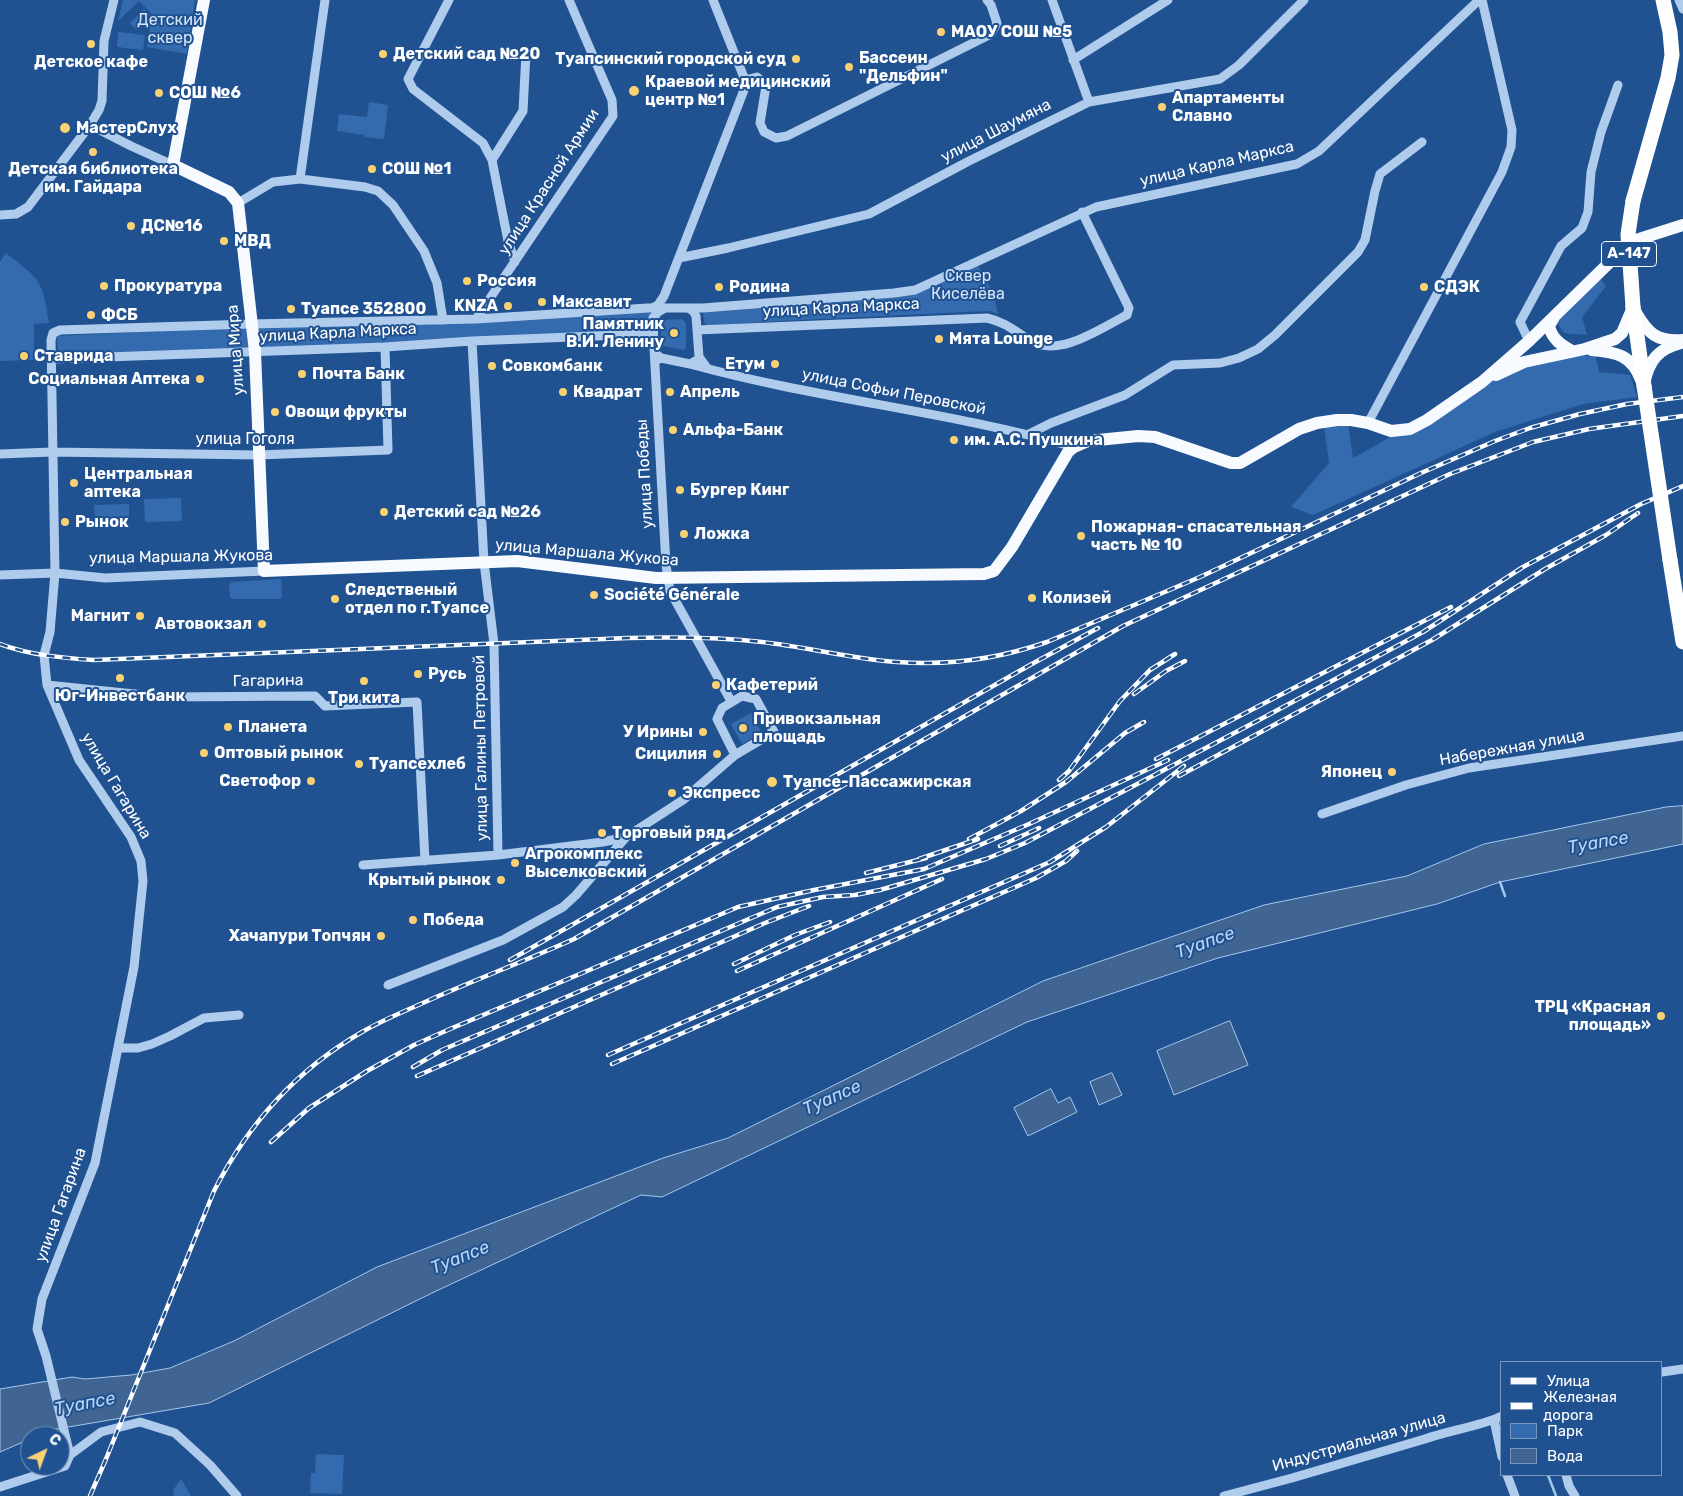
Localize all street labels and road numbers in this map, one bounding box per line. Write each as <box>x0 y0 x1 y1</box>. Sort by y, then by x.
street label: улица Шаумяна <box>938 95 1054 167</box>
street label: улица Красной Армии <box>494 105 604 259</box>
street label: улица Карла Маркса <box>1138 137 1296 191</box>
road number: А-147 <box>1602 242 1656 266</box>
street label: улица Карла Маркса <box>762 294 920 322</box>
street label: улица Мира <box>223 304 249 396</box>
street label: улица Карла Маркса <box>259 319 417 347</box>
street label: улица Софьи Перовской <box>800 365 988 419</box>
street label: улица Победы <box>633 419 657 529</box>
street label: улица Гоголя <box>195 429 295 449</box>
street label: улица Маршала Жукова <box>494 535 680 571</box>
street label: улица Маршала Жукова <box>89 546 273 568</box>
street label: улица Галины Петровой <box>470 655 492 841</box>
street label: Гагарина <box>232 671 304 691</box>
street label: Набережная улица <box>1438 726 1586 770</box>
street label: улица Гагарина <box>77 729 155 843</box>
street label: улица Гагарина <box>31 1145 91 1265</box>
street label: Индустриальная улица <box>1270 1408 1448 1476</box>

